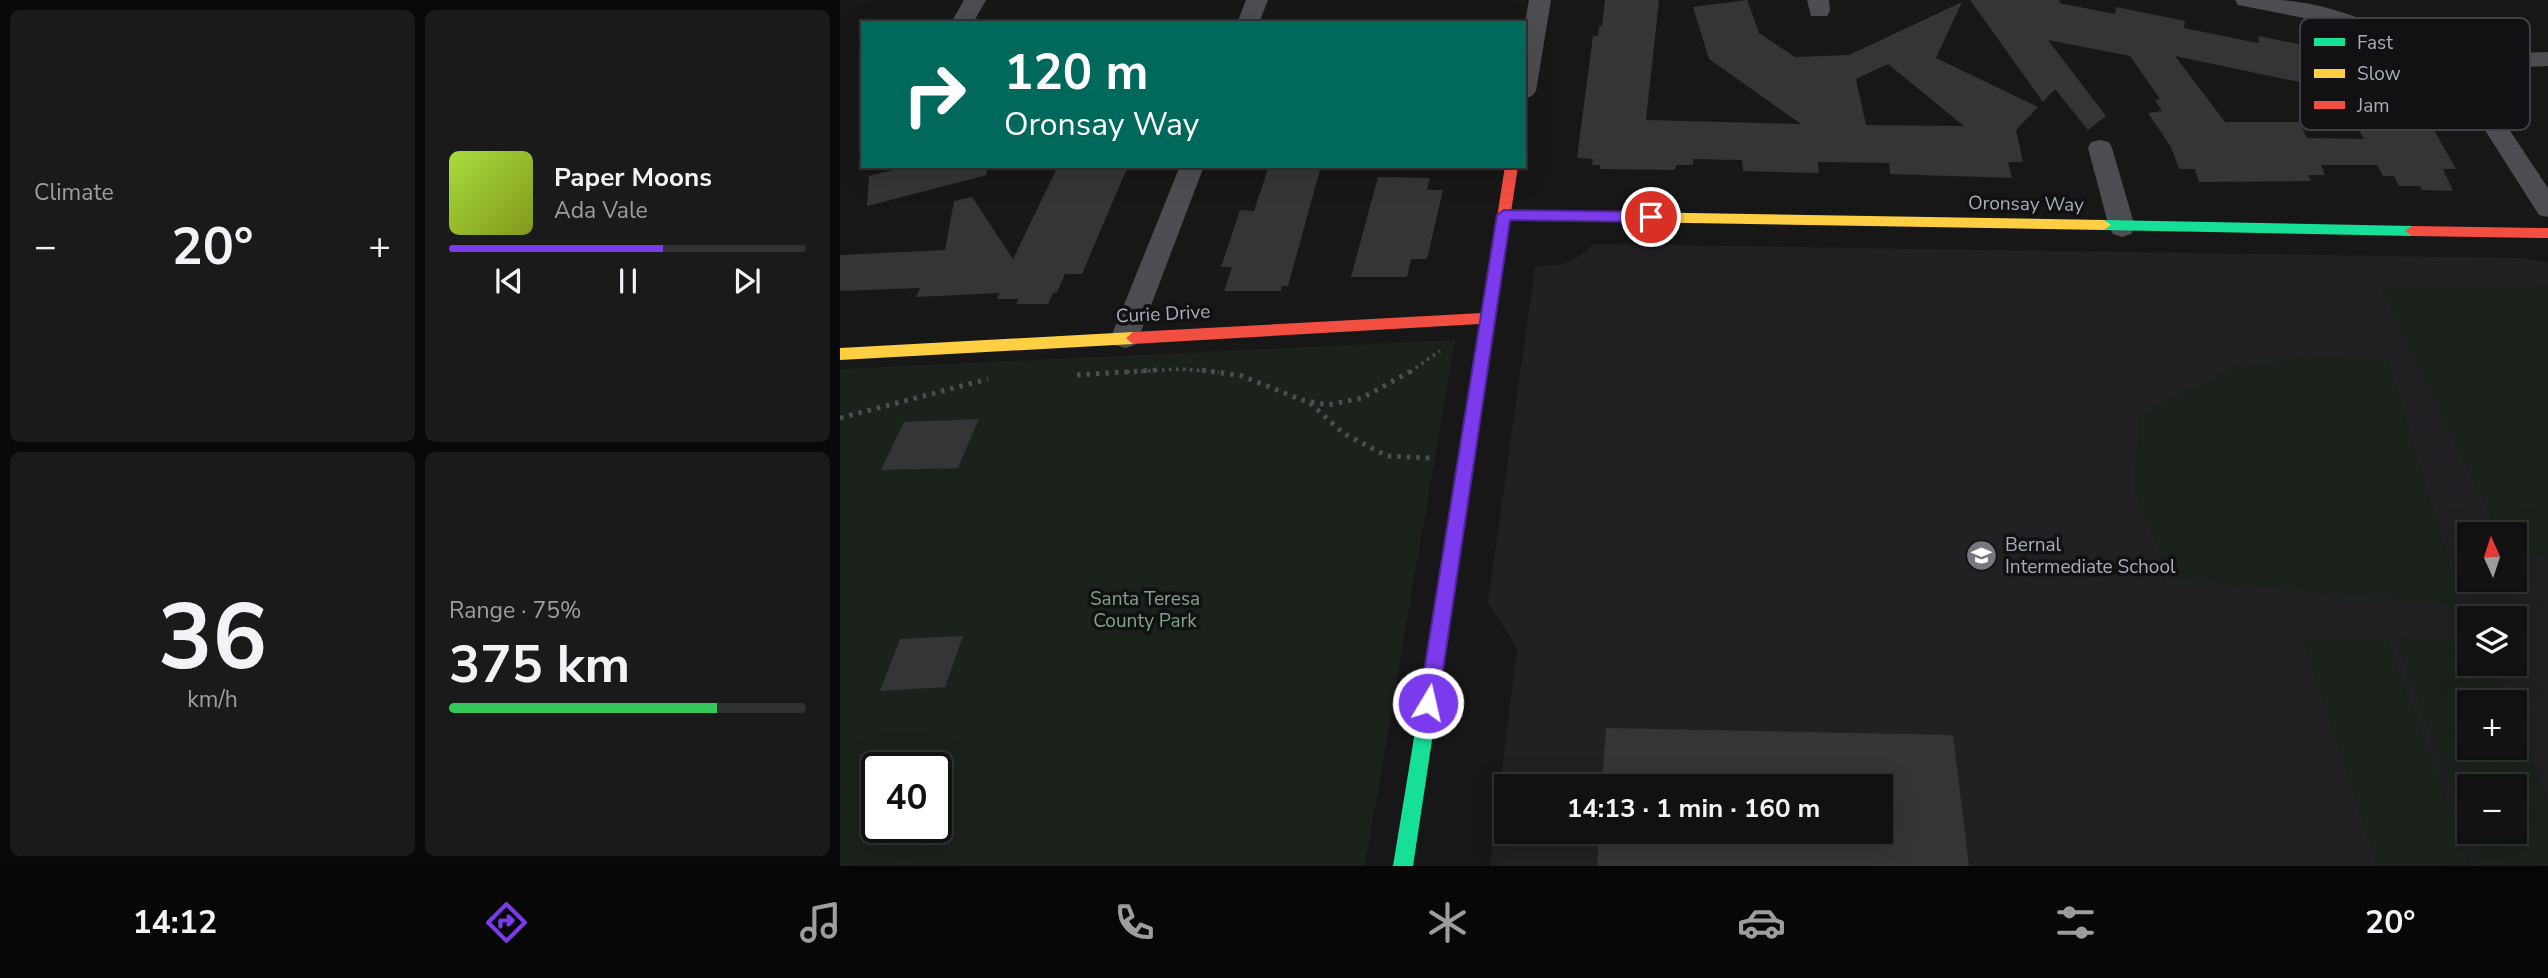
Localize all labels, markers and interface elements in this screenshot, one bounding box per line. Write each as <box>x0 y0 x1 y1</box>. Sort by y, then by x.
legend <box>2300 18 2530 130</box>
text: Fast <box>2357 30 2393 56</box>
text: 120 m <box>1004 39 1148 106</box>
icon: right <box>889 49 980 140</box>
text: Slow <box>2357 61 2401 87</box>
text: Jam <box>2356 93 2390 119</box>
text: Oronsay Way <box>1004 103 1199 146</box>
text: Paper Moons <box>554 160 712 195</box>
text: Climate <box>34 177 114 208</box>
pin <box>1621 187 1681 247</box>
street label: Oronsay Way <box>1968 190 2084 218</box>
text: Ada Vale <box>554 195 648 226</box>
icon: arrive <box>1632 198 1670 236</box>
text: 20° <box>171 211 254 282</box>
text: − <box>34 221 57 272</box>
text: + <box>368 221 391 272</box>
icon: previous <box>490 262 528 300</box>
icon: pause <box>609 262 647 300</box>
icon: next <box>728 262 766 300</box>
street label: Curie Drive <box>1115 299 1211 329</box>
north arrow <box>2457 522 2527 592</box>
map controls <box>2457 522 2527 844</box>
place label: Bernal Intermediate School <box>2005 532 2176 580</box>
school or university icon: Bernal Intermediate School <box>1965 539 1999 573</box>
text: 36 <box>158 576 267 700</box>
park label: Santa Teresa County Park <box>1090 586 1200 634</box>
text: Range · 75% <box>449 595 581 626</box>
button: layers <box>2457 606 2527 676</box>
text: 375 km <box>449 629 630 700</box>
position arrow <box>1391 666 1465 740</box>
text: km/h <box>187 684 238 715</box>
button: + <box>2457 690 2527 760</box>
speed limit sign: 40 <box>861 752 952 843</box>
button: − <box>2457 774 2527 844</box>
text: 14:13 · 1 min · 160 m <box>1567 791 1820 826</box>
icon: directions <box>482 898 531 947</box>
icon: music <box>796 898 845 947</box>
icon: phone <box>1110 898 1159 947</box>
icon: climate <box>1423 898 1472 947</box>
icon: car <box>1737 898 1786 947</box>
icon: filters <box>2051 898 2100 947</box>
text: 14:12 <box>132 901 217 944</box>
text: 20° <box>2365 901 2415 944</box>

